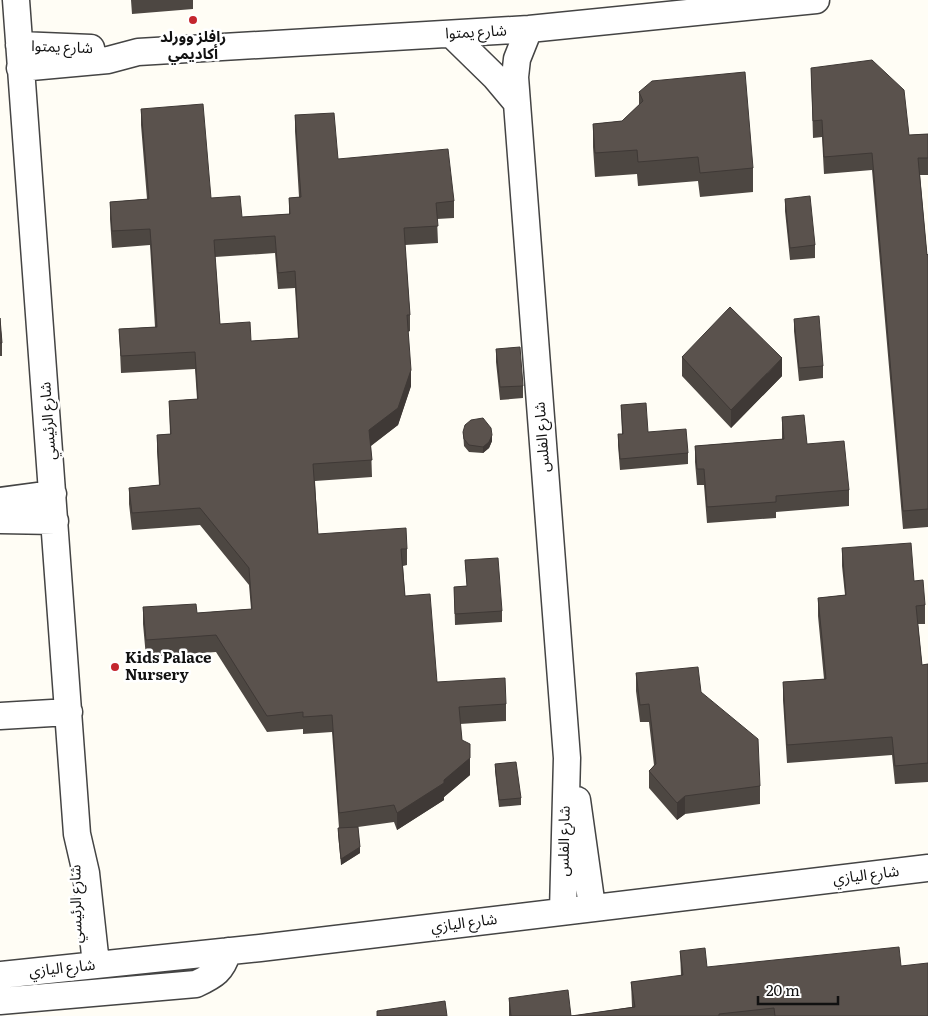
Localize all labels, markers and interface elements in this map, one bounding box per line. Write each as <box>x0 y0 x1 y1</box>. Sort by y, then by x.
marker: رافلز وورلد أكاديمي <box>187 14 199 26</box>
street label: شارع يمتوا <box>445 17 508 46</box>
place label: رافلز وورلد أكاديمي <box>160 24 226 65</box>
street label: شارع يمتوا <box>31 33 93 60</box>
street label: شارع الرئيسي <box>32 381 63 461</box>
street label: شارع الفلس <box>527 401 556 473</box>
place label: Kids Palace Nursery <box>125 645 212 685</box>
marker: Kids Palace Nursery <box>109 661 121 673</box>
street label: شارع الفلس <box>550 805 577 877</box>
street label: شارع اليازي <box>831 858 901 891</box>
street label: شارع الرئيسي <box>62 864 89 944</box>
street label: شارع اليازي <box>429 906 499 939</box>
street label: شارع اليازي <box>28 952 97 983</box>
scale bar <box>758 974 838 1006</box>
text: 20 m <box>766 978 800 1001</box>

